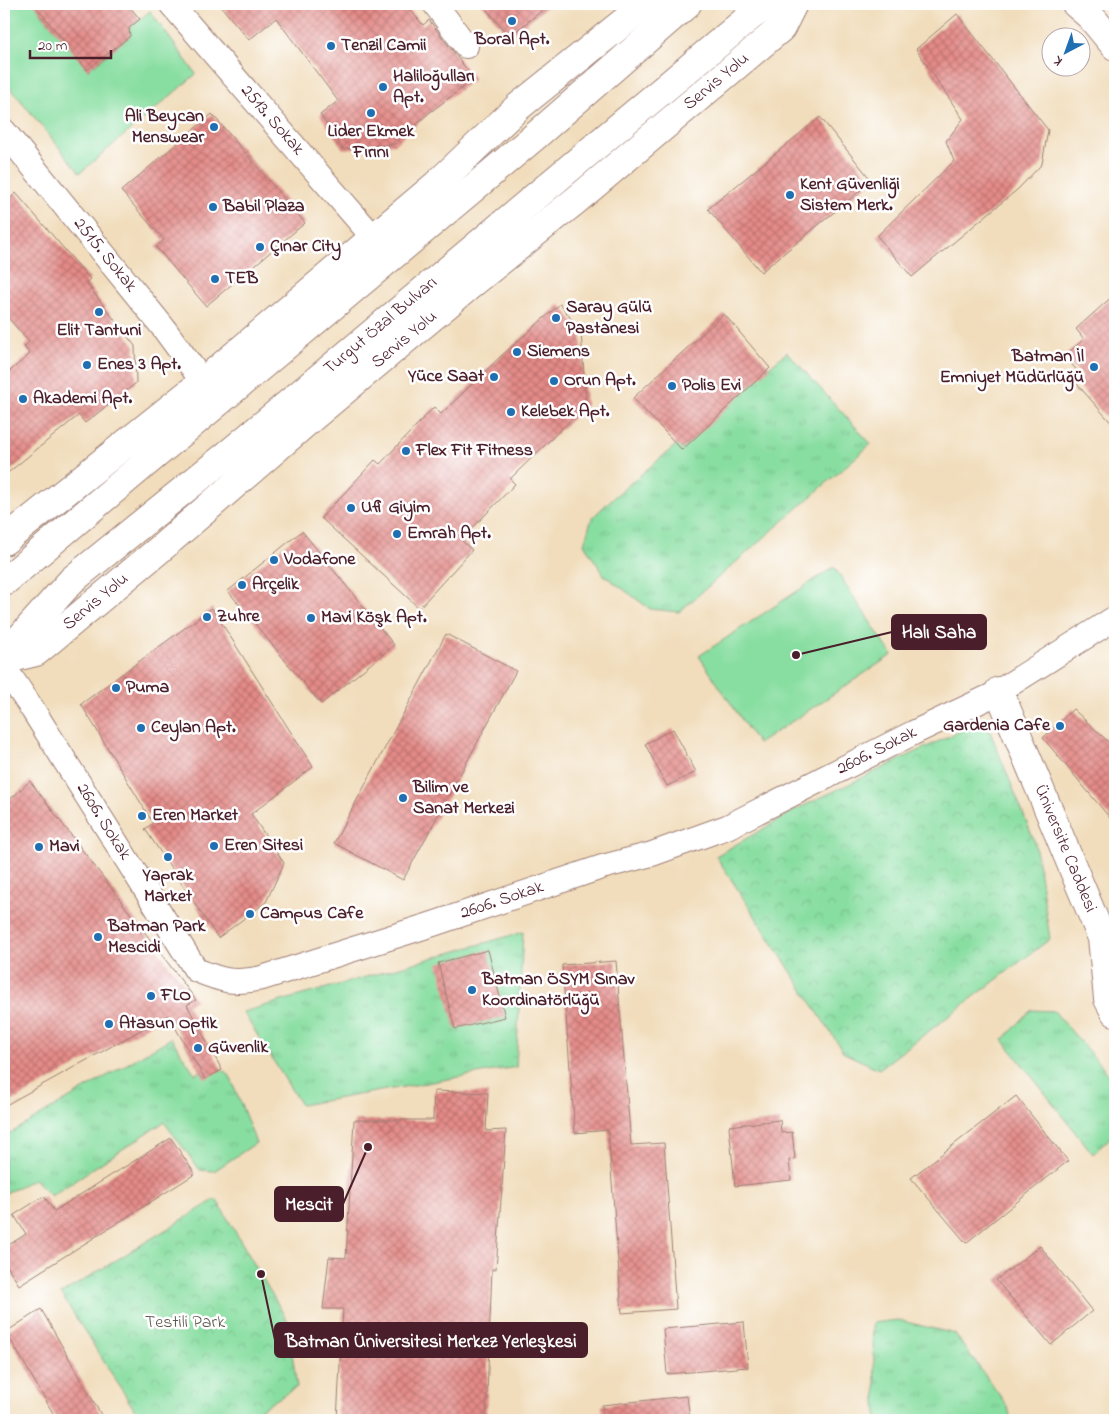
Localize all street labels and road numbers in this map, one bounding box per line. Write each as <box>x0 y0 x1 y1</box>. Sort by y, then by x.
street label: Servis Yolu <box>678 47 755 117</box>
street label: 2513. Sokak <box>234 79 310 162</box>
street label: 2515. Sokak <box>66 212 143 298</box>
street label: Turgut Özal Bulvarı <box>318 271 444 382</box>
street label: Servis Yolu <box>366 305 443 375</box>
street label: Servis Yolu <box>57 567 135 637</box>
street label: 2606. Sokak <box>833 720 922 782</box>
street label: 2606. Sokak <box>69 778 137 866</box>
street label: Üniversite Caddesi <box>1027 781 1103 917</box>
street label: 2606. Sokak <box>457 874 547 927</box>

